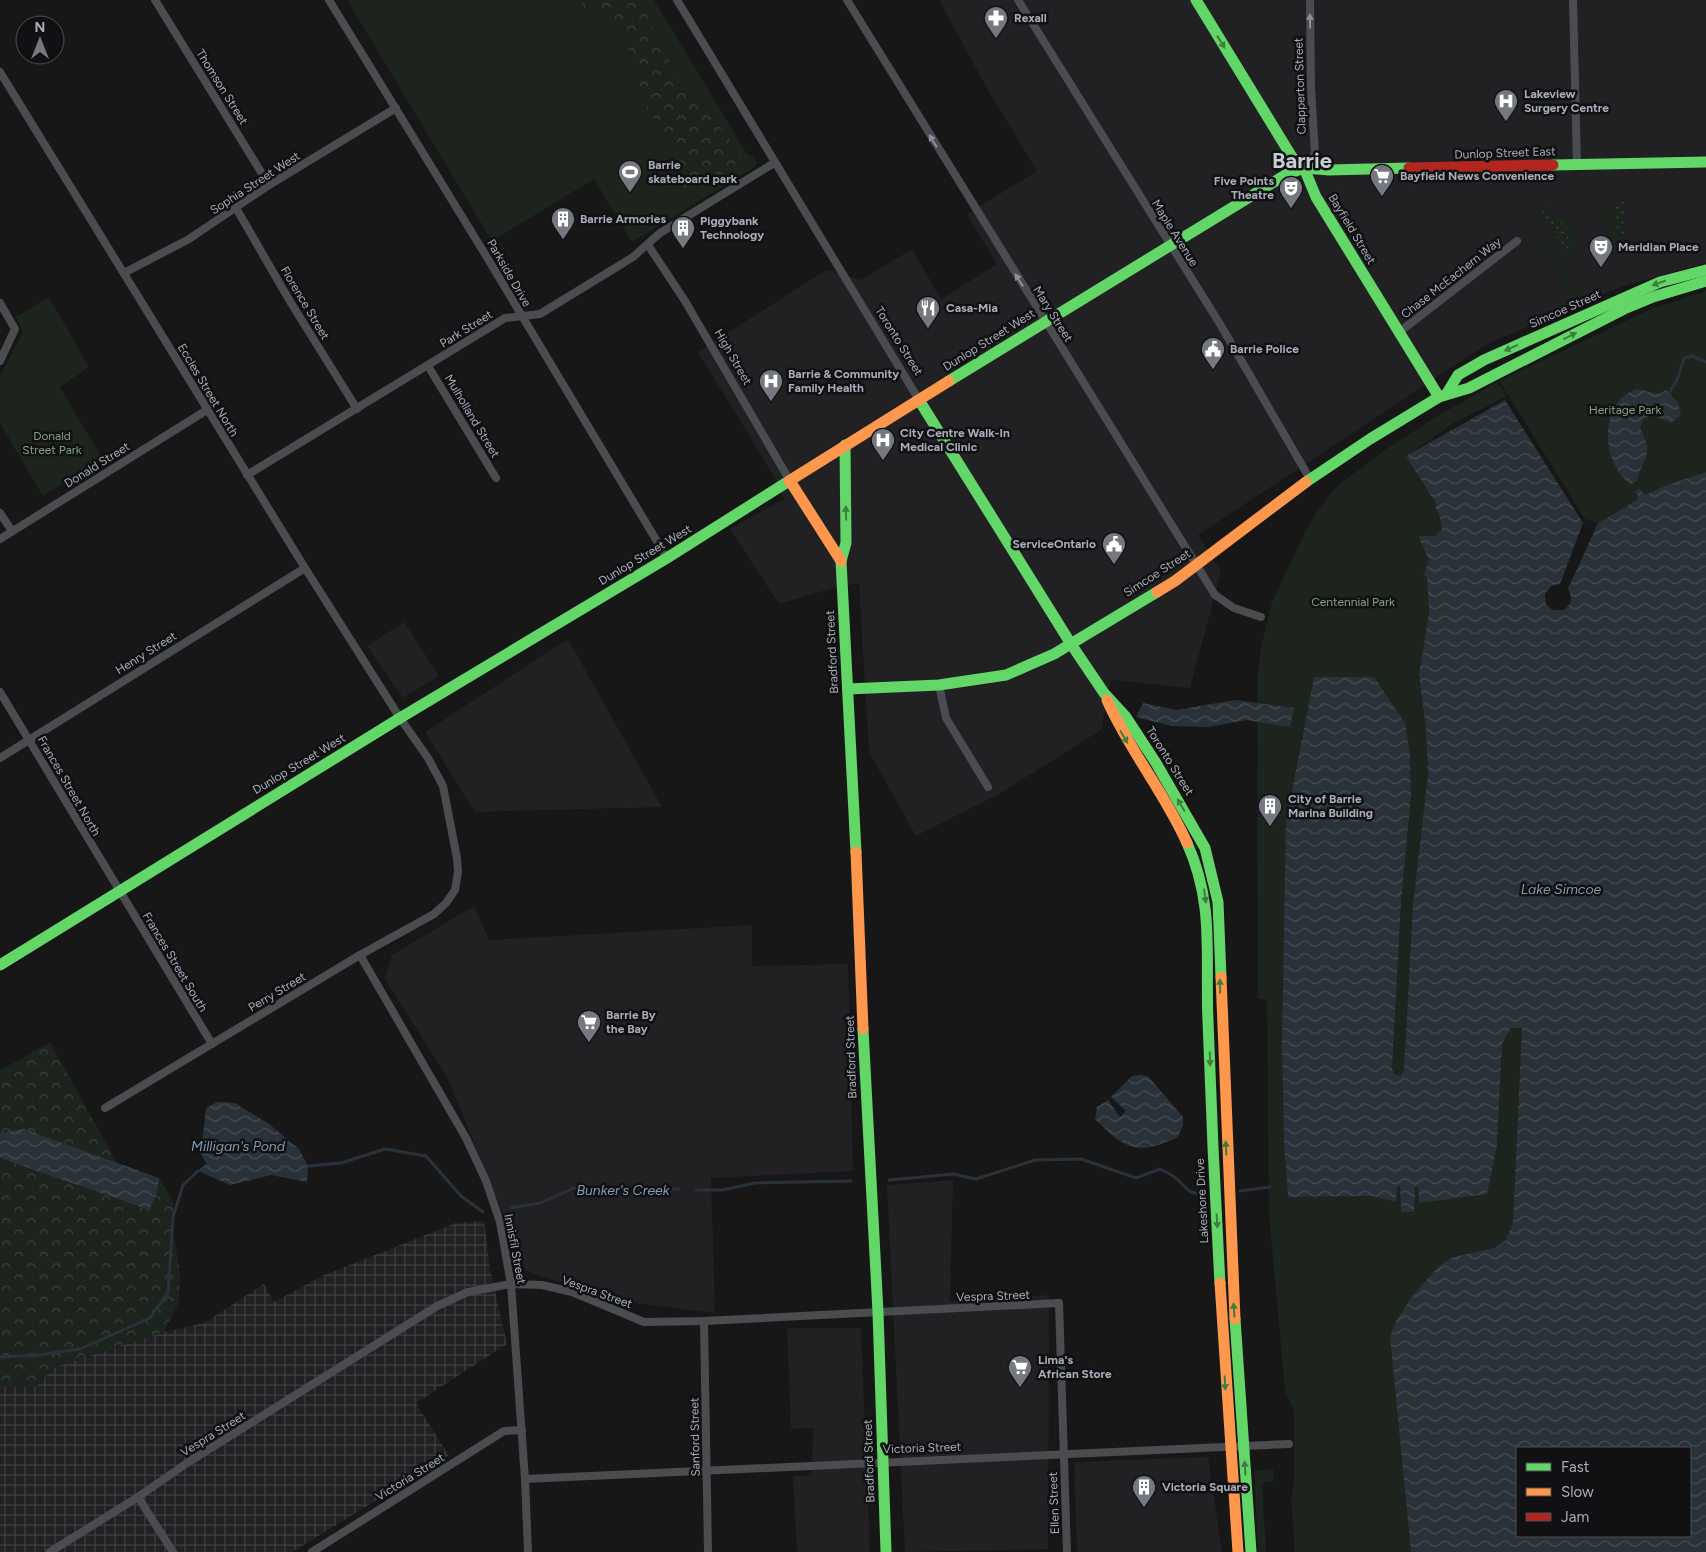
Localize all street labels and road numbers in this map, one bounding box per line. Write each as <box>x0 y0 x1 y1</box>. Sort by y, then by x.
street label: Clapperton Street <box>1291 37 1309 135</box>
street label: Thomson Street <box>193 47 251 128</box>
street label: Dunlop Street East <box>1454 144 1556 162</box>
street label: Sophia Street West <box>207 148 303 217</box>
street label: Bayfield Street <box>1325 191 1379 267</box>
street label: Maple Avenue <box>1149 197 1201 269</box>
street label: Chase McEachern Way <box>1398 234 1504 321</box>
street label: Parkside Drive <box>484 237 534 310</box>
street label: Florence Street <box>278 264 333 343</box>
street label: Mary Street <box>1030 283 1076 345</box>
street label: Simcoe Street <box>1527 287 1603 331</box>
street label: Toronto Street <box>872 304 926 378</box>
street label: Dunlop Street West <box>941 306 1038 374</box>
street label: Park Street <box>437 307 495 351</box>
street label: High Street <box>711 327 755 388</box>
street label: Eccles Street North <box>175 341 241 439</box>
street label: Mulholland Street <box>442 372 503 461</box>
street label: Donald Street <box>62 439 133 491</box>
street label: Dunlop Street West <box>596 522 694 588</box>
street label: Simcoe Street <box>1121 546 1193 600</box>
street label: Bradford Street <box>823 609 841 694</box>
street label: Henry Street <box>113 628 179 677</box>
street label: Toronto Street <box>1143 724 1197 798</box>
street label: Dunlop Street West <box>250 731 348 797</box>
street label: Frances Street North <box>35 734 103 839</box>
street label: Frances Street South <box>140 910 210 1015</box>
street label: Perry Street <box>246 969 309 1015</box>
street label: Bradford Street <box>843 1015 859 1099</box>
street label: Lakeshore Drive <box>1193 1158 1211 1244</box>
street label: Innisfil Street <box>501 1213 529 1286</box>
street label: Vespra Street <box>560 1273 635 1311</box>
street label: Vespra Street <box>956 1288 1031 1304</box>
street label: Sanford Street <box>687 1397 703 1477</box>
street label: Vespra Street <box>178 1408 248 1459</box>
street label: Bradford Street <box>861 1419 877 1503</box>
street label: Victoria Street <box>882 1440 962 1456</box>
street label: Victoria Street <box>373 1450 447 1504</box>
street label: Ellen Street <box>1046 1471 1062 1534</box>

